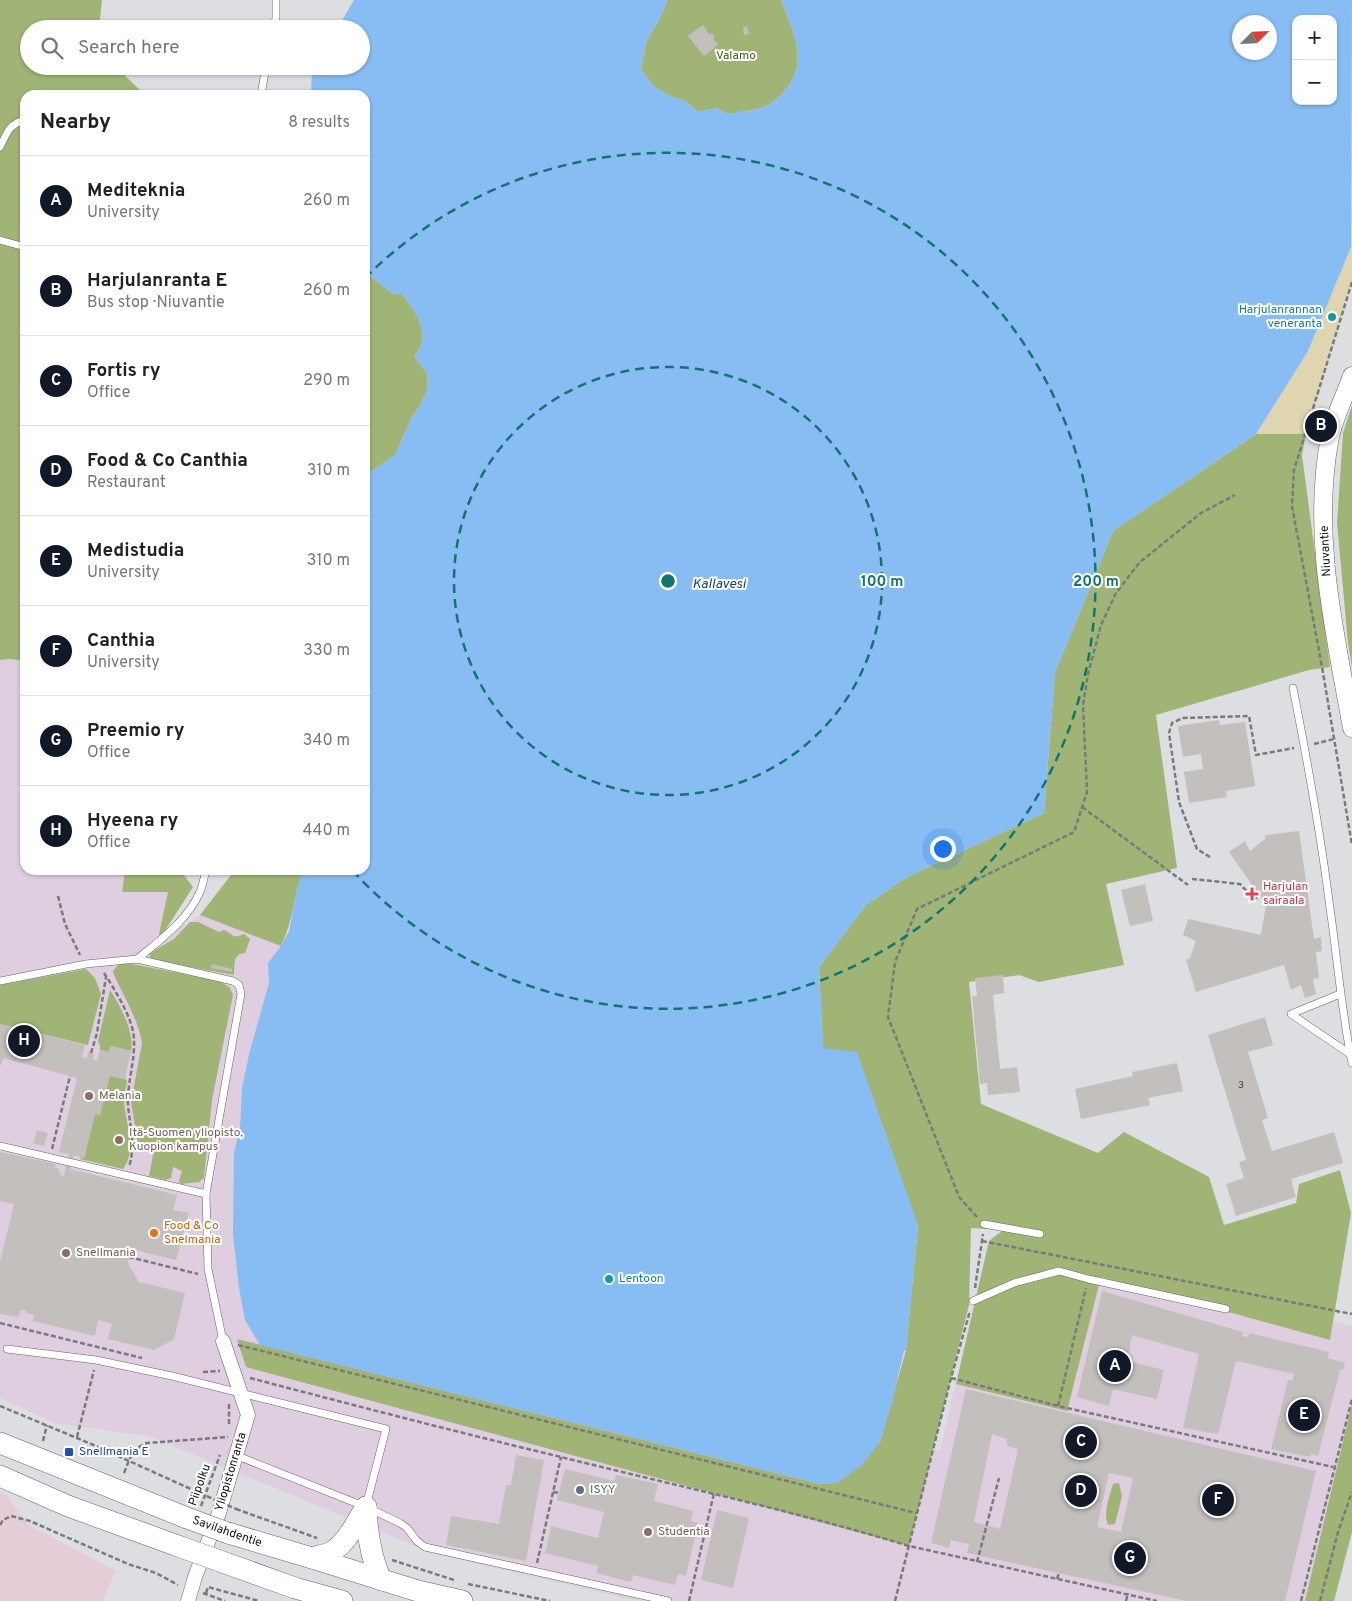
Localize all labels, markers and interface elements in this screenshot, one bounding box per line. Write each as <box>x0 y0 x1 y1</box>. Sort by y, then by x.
north arrow <box>1232 15 1277 60</box>
map controls <box>1292 15 1337 105</box>
button: + <box>1292 15 1337 60</box>
search box <box>20 20 370 75</box>
icon: search <box>38 34 66 62</box>
text: Search here <box>78 36 180 60</box>
park label: Valamo <box>716 48 756 64</box>
button: − <box>1292 60 1337 105</box>
text: Nearby <box>40 109 111 136</box>
text: 8 results <box>288 113 350 133</box>
text: Mediteknia <box>87 179 185 203</box>
text: A <box>50 191 62 211</box>
text: 260 m <box>303 191 350 211</box>
text: University <box>87 203 160 223</box>
text: Harjulanranta E <box>87 269 227 293</box>
text: B <box>50 281 62 301</box>
text: 260 m <box>303 281 350 301</box>
text: Bus stop · Niuvantie <box>87 293 225 313</box>
place label: Harjulanrannan veneranta <box>1239 302 1322 332</box>
marker: Harjulanrannan veneranta <box>1326 311 1338 323</box>
text: Fortis ry <box>87 359 161 383</box>
text: C <box>51 371 61 391</box>
text: 290 m <box>303 371 350 391</box>
text: Office <box>87 383 130 403</box>
pin: B <box>1305 407 1337 445</box>
text: Food & Co Canthia <box>87 449 248 473</box>
text: D <box>50 461 62 481</box>
text: 310 m <box>307 461 350 481</box>
text: Restaurant <box>87 473 166 493</box>
street label: Niuvantie <box>1317 525 1335 577</box>
text: Medistudia <box>87 539 184 563</box>
text: E <box>51 551 61 571</box>
text: 310 m <box>307 551 350 571</box>
text: University <box>87 563 160 583</box>
centre of rings <box>659 572 677 590</box>
text: 100 m <box>861 573 903 592</box>
text: 200 m <box>1073 573 1119 592</box>
water label: Kallavesi <box>692 576 747 593</box>
text: Canthia <box>87 629 155 653</box>
text: F <box>51 641 61 661</box>
text: 330 m <box>303 641 350 661</box>
text: University <box>87 653 160 673</box>
text: Preemio ry <box>87 719 185 743</box>
text: G <box>51 731 61 751</box>
text: 340 m <box>303 731 350 751</box>
text: Office <box>87 743 130 763</box>
text: Hyeena ry <box>87 809 178 833</box>
text: H <box>50 821 62 841</box>
text: 440 m <box>303 821 350 841</box>
text: Office <box>87 833 130 853</box>
your location <box>930 836 956 862</box>
place label: Harjulan sairaala <box>1263 879 1308 909</box>
marker: Harjulan sairaala <box>1245 887 1259 901</box>
pin: H <box>8 1022 40 1060</box>
house number: 3 <box>1238 1079 1244 1092</box>
place label: Melania <box>99 1088 141 1104</box>
marker: Melania <box>83 1090 95 1102</box>
place label: Itä-Suomen yliopisto, Kuopion kampus <box>129 1125 243 1155</box>
marker: Itä-Suomen yliopisto, Kuopion kampus <box>113 1134 125 1146</box>
place label: Food & Co Snelmania <box>164 1218 221 1248</box>
marker: Food & Co Snelmania <box>148 1227 160 1239</box>
place label: Snellmania <box>76 1245 136 1261</box>
marker: Snellmania <box>60 1247 72 1259</box>
place label: Lentoon <box>619 1271 664 1287</box>
marker: Lentoon <box>603 1273 615 1285</box>
pin: A <box>1099 1347 1131 1385</box>
pin: E <box>1288 1396 1320 1434</box>
pin: C <box>1065 1423 1097 1461</box>
street label: Yliopistonranta <box>211 1430 251 1514</box>
place label: Snellmania E <box>79 1444 149 1460</box>
marker: Snellmania E <box>63 1446 75 1458</box>
street label: Piipolku <box>185 1462 215 1508</box>
pin: D <box>1065 1472 1097 1510</box>
pin: F <box>1202 1481 1234 1519</box>
place label: ISYY <box>590 1482 616 1498</box>
marker: ISYY <box>574 1484 586 1496</box>
street label: Savilahdentie <box>190 1513 264 1551</box>
place label: Studentia <box>658 1524 710 1540</box>
marker: Studentia <box>642 1526 654 1538</box>
pin: G <box>1114 1539 1146 1577</box>

